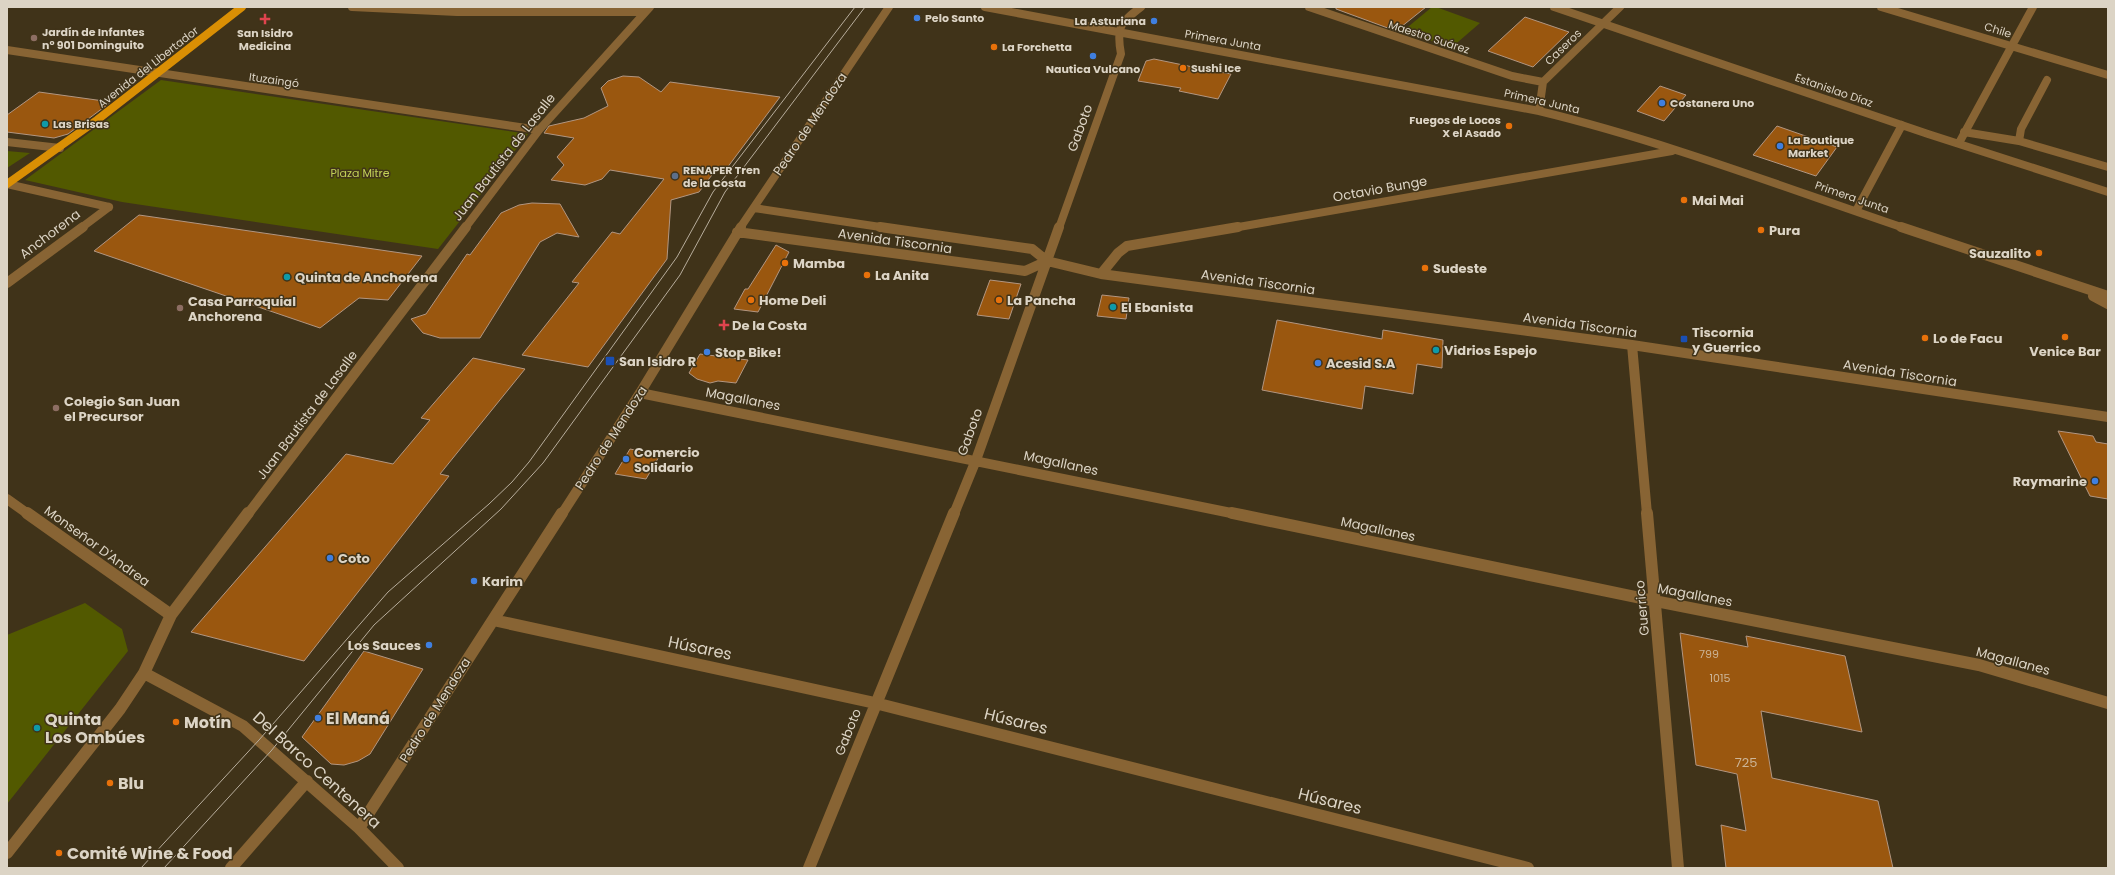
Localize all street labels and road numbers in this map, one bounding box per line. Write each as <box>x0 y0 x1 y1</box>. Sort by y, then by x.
street label: Maestro Suárez <box>1386 16 1472 58</box>
street label: Chile <box>1982 18 2014 42</box>
street label: Avenida del Libertador <box>94 23 202 111</box>
street label: Primera Junta <box>1184 25 1262 55</box>
street label: Caseros <box>1541 25 1585 69</box>
street label: Ituzaingó <box>248 69 300 91</box>
street label: Pedro de Mendoza <box>768 69 852 179</box>
street label: Estanislao Díaz <box>1793 69 1875 111</box>
street label: Primera Junta <box>1503 85 1581 117</box>
street label: Juan Bautista de Lasalle <box>448 89 560 225</box>
street label: Gaboto <box>1063 102 1097 154</box>
street label: Octavio Bunge <box>1331 171 1429 207</box>
street label: Primera Junta <box>1813 177 1891 217</box>
street label: Anchorena <box>16 205 84 263</box>
street label: Avenida Tiscornia <box>837 224 953 258</box>
street label: Avenida Tiscornia <box>1200 265 1316 299</box>
street label: Avenida Tiscornia <box>1522 308 1638 342</box>
street label: Juan Bautista de Lasalle <box>252 346 362 484</box>
street label: Avenida Tiscornia <box>1842 355 1958 391</box>
street label: Pedro de Mendoza <box>570 382 652 494</box>
street label: Magallanes <box>704 382 782 416</box>
street label: Gaboto <box>953 406 987 458</box>
street label: Magallanes <box>1022 446 1100 480</box>
street label: Monseñor D'Andrea <box>40 501 154 591</box>
street label: Magallanes <box>1339 512 1417 546</box>
street label: Magallanes <box>1656 578 1734 612</box>
street label: Guerrico <box>1630 579 1654 637</box>
street label: Húsares <box>666 630 734 666</box>
street label: Magallanes <box>1974 642 2052 680</box>
street label: Pedro de Mendoza <box>395 654 475 766</box>
street label: Húsares <box>982 702 1050 740</box>
street label: Del Barco Centenera <box>248 706 386 834</box>
street label: Gaboto <box>830 706 866 758</box>
street label: Húsares <box>1296 782 1364 820</box>

